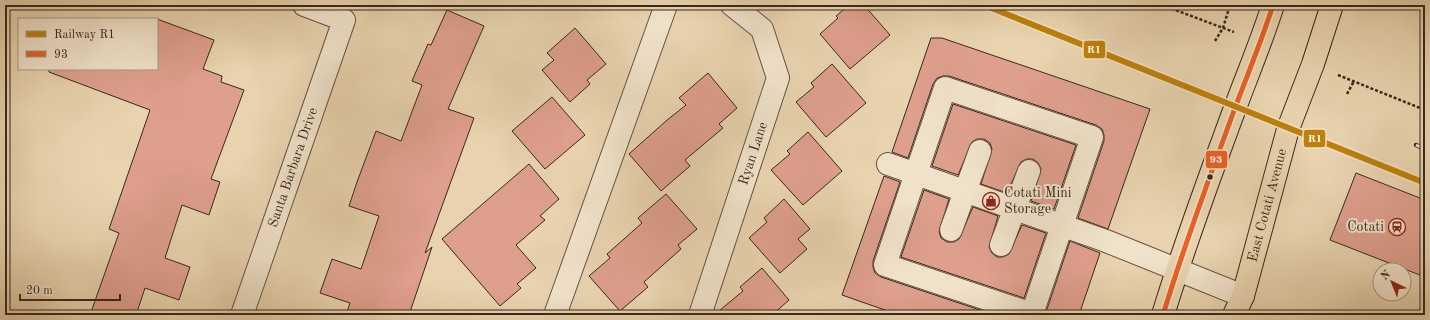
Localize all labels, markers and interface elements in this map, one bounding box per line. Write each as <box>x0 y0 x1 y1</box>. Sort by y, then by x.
legend <box>18 18 158 70</box>
text: Railway R1 <box>54 29 115 41</box>
line badge: R1 <box>1083 40 1106 59</box>
text: R1 <box>1087 45 1101 56</box>
text: 93 <box>54 49 68 61</box>
street label: Santa Barbara Drive <box>266 106 320 229</box>
street label: Ryan Lane <box>736 120 770 187</box>
line badge: R1 <box>1303 129 1326 148</box>
text: R1 <box>1308 134 1322 145</box>
street label: East Cotati Avenue <box>1245 147 1289 263</box>
line badge: 93 <box>1205 150 1228 169</box>
text: 93 <box>1210 155 1222 166</box>
unlabelled marker <box>1205 172 1215 182</box>
place label: Cotati Mini Storage <box>1004 186 1072 216</box>
shop icon: Cotati Mini Storage <box>981 191 1001 211</box>
station icon: Cotati <box>1387 217 1407 237</box>
place label: Cotati <box>1347 220 1384 234</box>
north arrow <box>1372 262 1412 302</box>
text: N <box>1379 268 1393 283</box>
scale bar <box>20 276 120 302</box>
text: 20 m <box>26 285 53 297</box>

